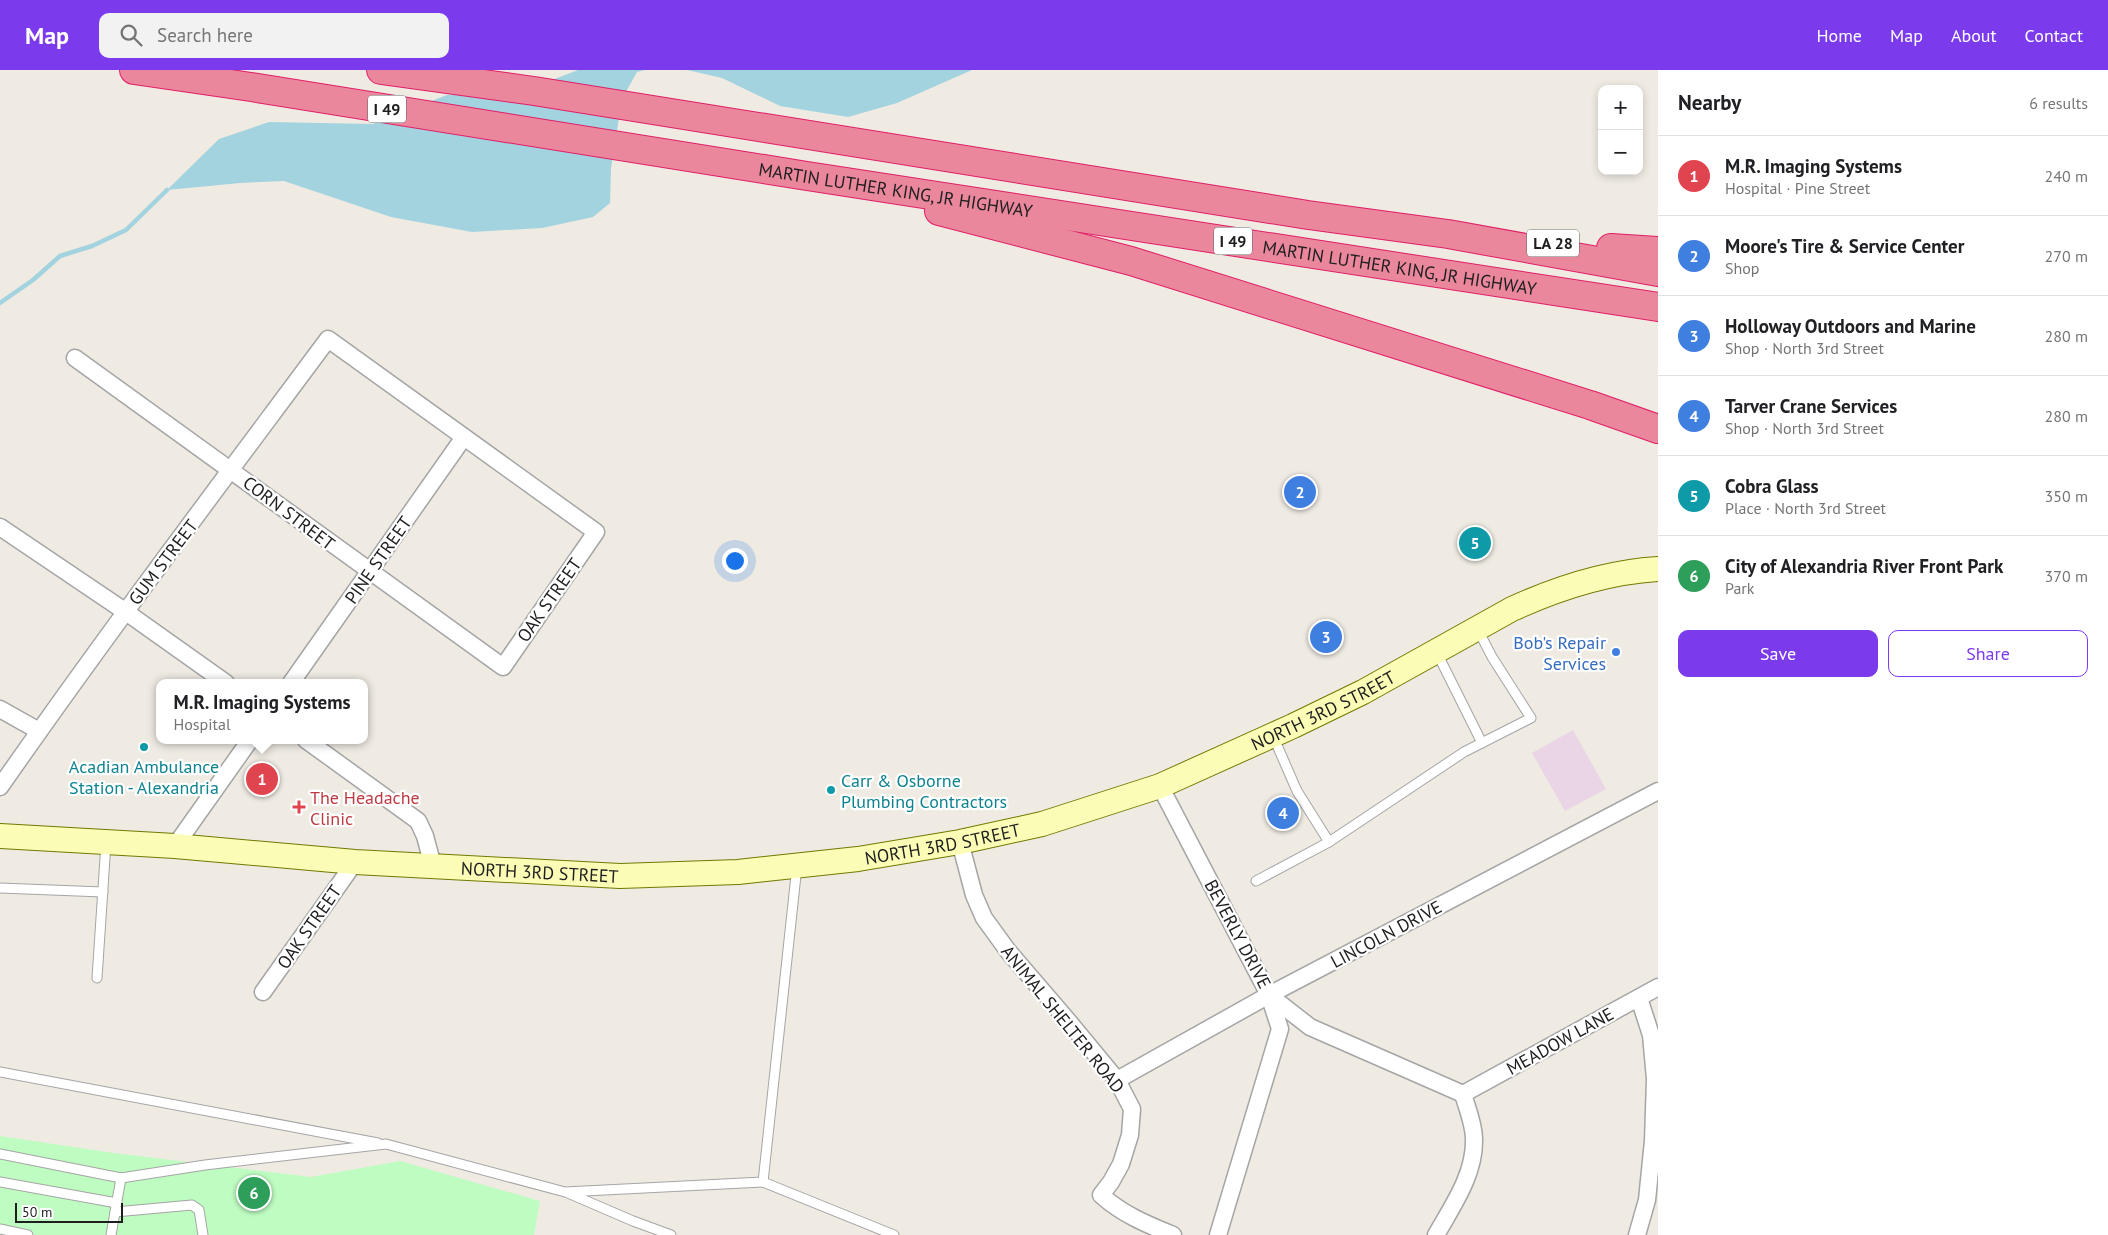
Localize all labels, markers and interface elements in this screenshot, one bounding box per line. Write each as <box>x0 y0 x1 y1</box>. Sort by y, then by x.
search box <box>99 13 449 58</box>
text: Map <box>25 20 69 51</box>
icon: search <box>117 21 145 49</box>
text: Search here <box>157 23 253 47</box>
text: Home <box>1816 24 1862 47</box>
text: Map <box>1890 24 1923 47</box>
text: About <box>1951 24 1997 47</box>
text: Contact <box>2025 24 2083 47</box>
map controls <box>1598 85 1643 175</box>
button: + <box>1598 85 1643 130</box>
text: Nearby <box>1678 89 1741 116</box>
text: 6 results <box>2029 93 2088 113</box>
road number: I 49 <box>368 96 406 122</box>
button: − <box>1598 130 1643 175</box>
text: M.R. Imaging Systems <box>1725 154 1902 178</box>
street label: MARTIN LUTHER KING, JR HIGHWAY <box>757 157 1034 222</box>
text: 1 <box>1689 166 1699 186</box>
text: 240 m <box>2045 166 2088 186</box>
text: Hospital · Pine Street <box>1725 178 1870 198</box>
road number: I 49 <box>1214 228 1252 255</box>
road number: LA 28 <box>1527 230 1579 257</box>
text: Moore's Tire & Service Center <box>1725 234 1964 258</box>
street label: MARTIN LUTHER KING, JR HIGHWAY <box>1261 235 1538 300</box>
text: 2 <box>1689 246 1699 266</box>
text: 270 m <box>2045 246 2088 266</box>
text: Shop <box>1725 258 1759 278</box>
text: Holloway Outdoors and Marine <box>1725 314 1976 338</box>
text: 3 <box>1689 326 1699 346</box>
text: 280 m <box>2045 326 2088 346</box>
text: Shop · North 3rd Street <box>1725 338 1884 358</box>
text: Tarver Crane Services <box>1725 394 1897 418</box>
text: 4 <box>1689 406 1699 426</box>
text: 280 m <box>2045 406 2088 426</box>
text: Shop · North 3rd Street <box>1725 418 1884 438</box>
street label: CORN STREET <box>238 471 340 555</box>
pin: 2 <box>1284 473 1316 511</box>
text: Cobra Glass <box>1725 474 1819 498</box>
text: 5 <box>1689 486 1699 506</box>
text: 350 m <box>2045 486 2088 506</box>
text: Place · North 3rd Street <box>1725 498 1886 518</box>
street label: PINE STREET <box>339 512 417 608</box>
street label: GUM STREET <box>123 515 203 609</box>
pin: 5 <box>1459 524 1491 562</box>
your location <box>722 548 748 574</box>
street label: OAK STREET <box>512 554 586 646</box>
text: City of Alexandria River Front Park <box>1725 554 2003 578</box>
text: 6 <box>1689 566 1699 586</box>
text: 370 m <box>2045 566 2088 586</box>
text: Park <box>1725 578 1754 598</box>
pin: 3 <box>1310 618 1342 656</box>
button: Save <box>1678 630 1878 677</box>
button: Share <box>1888 630 2088 677</box>
place label: Bob's Repair Services <box>1513 631 1606 675</box>
marker: Bob's Repair Services <box>1610 646 1622 658</box>
street label: NORTH 3RD STREET <box>1247 665 1399 755</box>
popup <box>156 679 368 744</box>
text: M.R. Imaging Systems <box>174 690 350 714</box>
text: Hospital <box>174 714 231 734</box>
marker: Acadian Ambulance Station - Alexandria <box>138 741 150 753</box>
place label: Acadian Ambulance Station - Alexandria <box>69 755 219 799</box>
pin: 1 <box>246 760 278 798</box>
place label: Carr & Osborne Plumbing Contractors <box>841 769 1007 813</box>
marker: Carr & Osborne Plumbing Contractors <box>825 784 837 796</box>
place label: The Headache Clinic <box>310 786 420 830</box>
pin: 4 <box>1267 794 1299 832</box>
marker: The Headache Clinic <box>292 800 306 814</box>
street label: NORTH 3RD STREET <box>863 818 1022 869</box>
street label: NORTH 3RD STREET <box>460 856 619 887</box>
street label: BEVERLY DRIVE <box>1200 876 1276 992</box>
street label: OAK STREET <box>272 881 346 973</box>
street label: LINCOLN DRIVE <box>1326 895 1446 973</box>
street label: ANIMAL SHELTER ROAD <box>996 940 1130 1098</box>
street label: MEADOW LANE <box>1502 1002 1618 1080</box>
pin: 6 <box>238 1174 270 1212</box>
scale bar <box>15 1200 122 1223</box>
text: 50 m <box>22 1203 52 1221</box>

